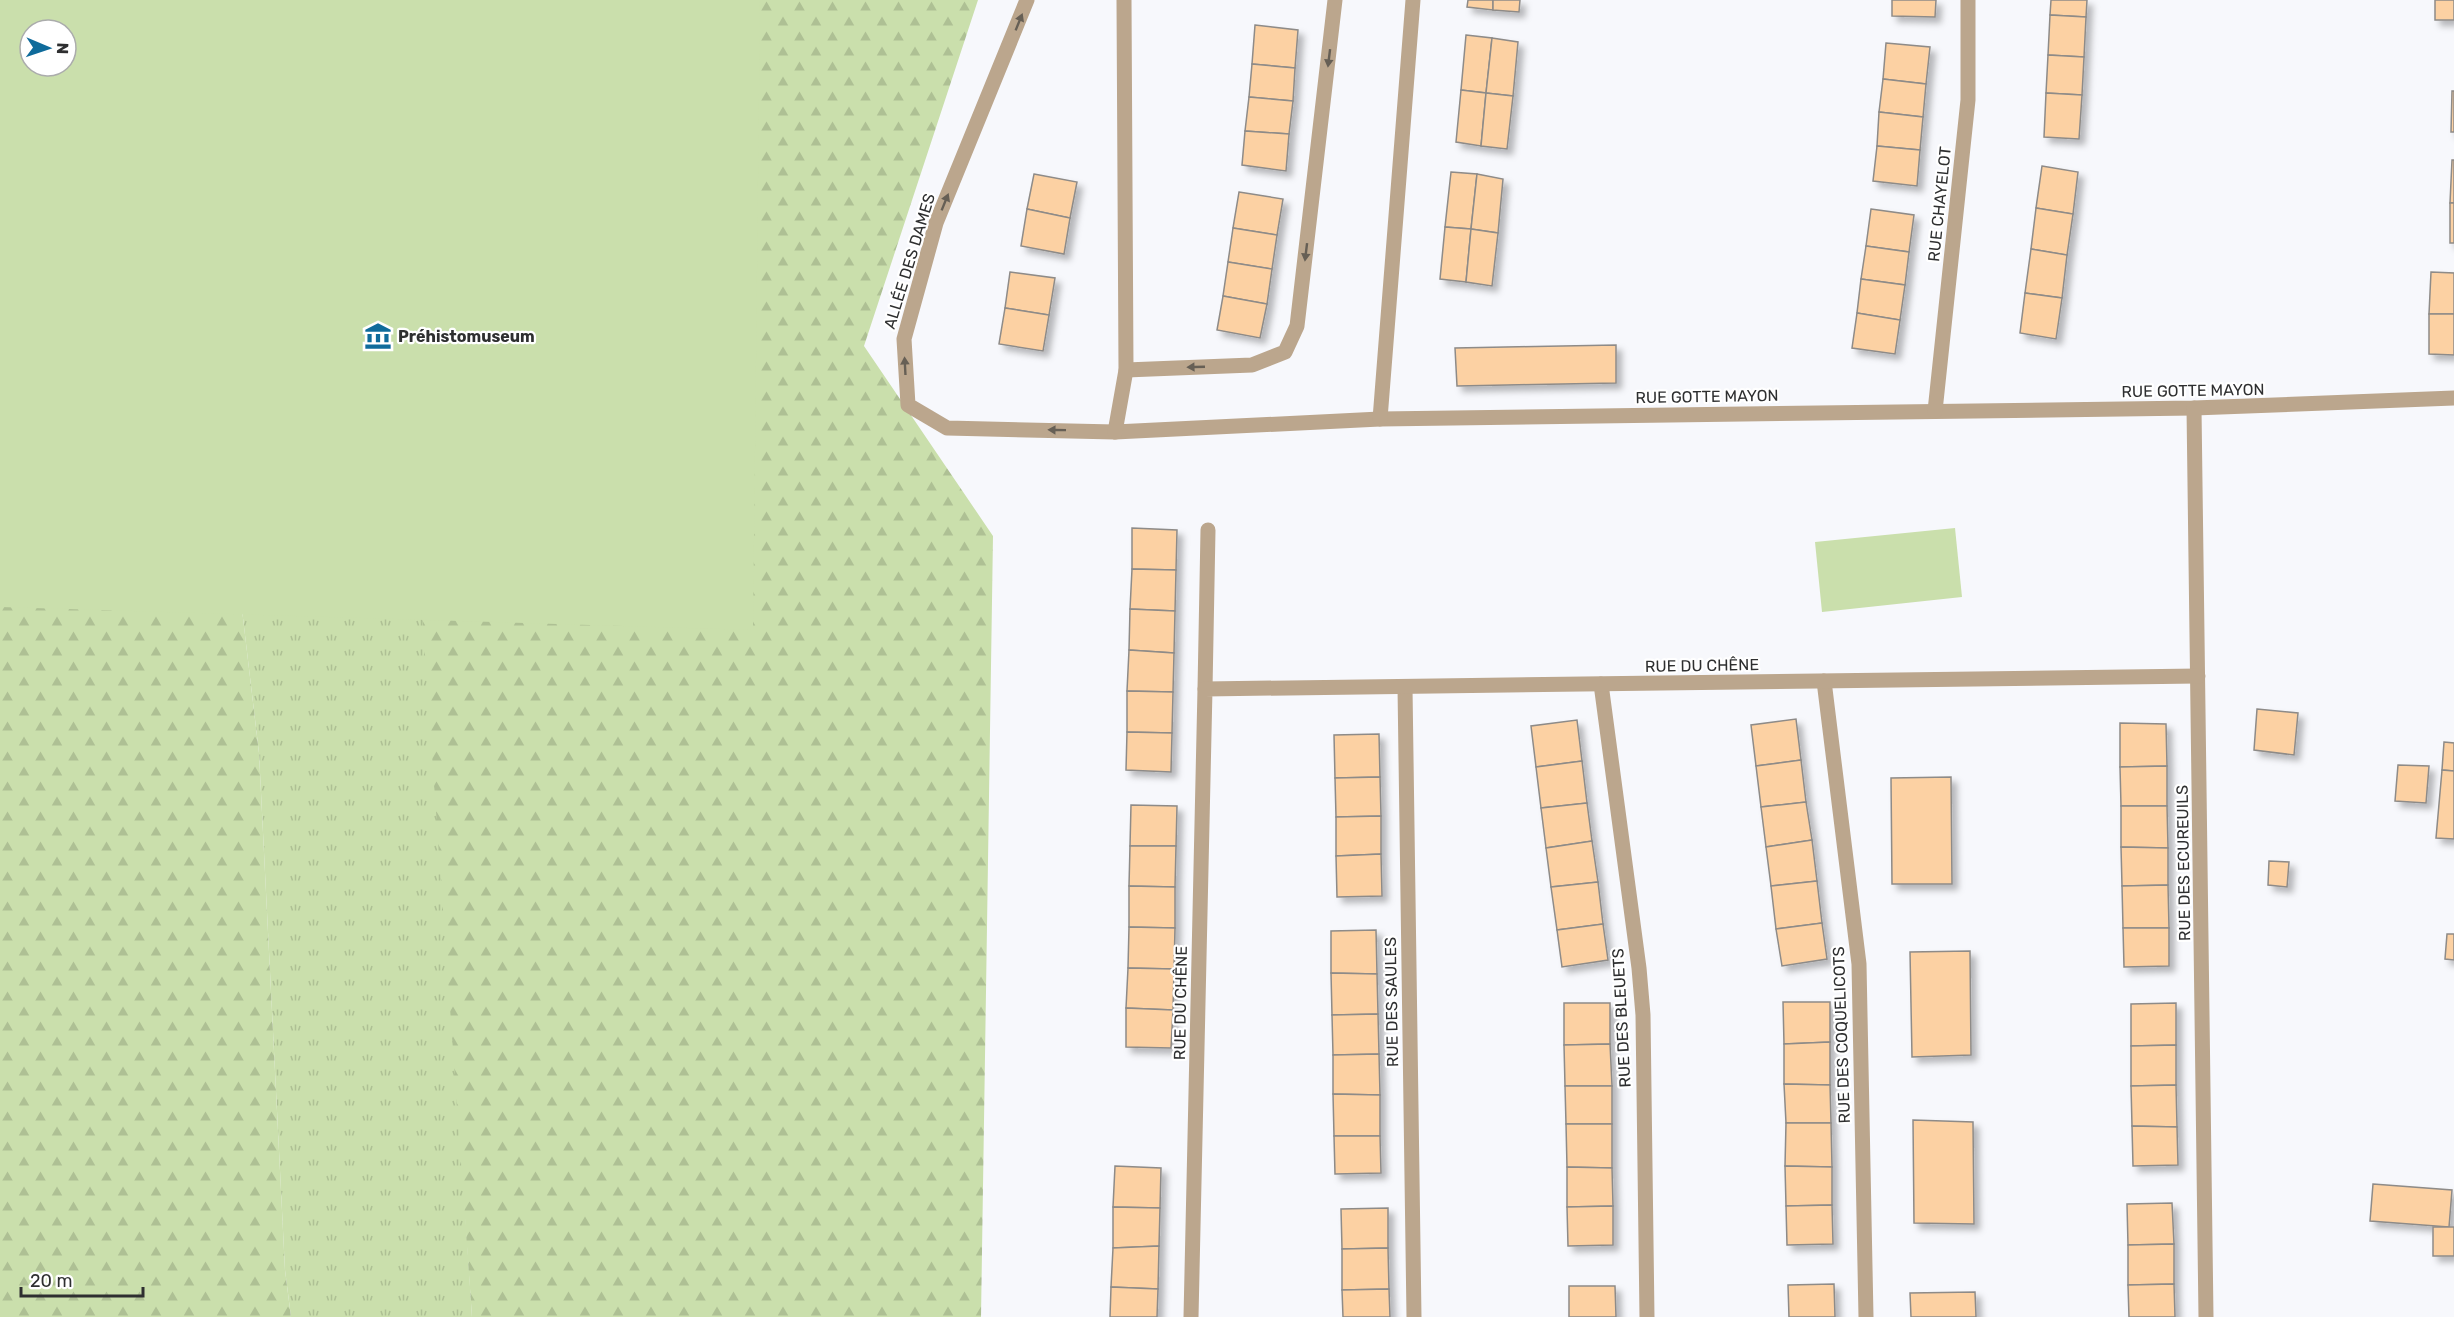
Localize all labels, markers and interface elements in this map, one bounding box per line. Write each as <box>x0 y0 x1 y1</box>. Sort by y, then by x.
one-way arrow <box>1014 12 1024 30</box>
north arrow <box>18 18 78 78</box>
text: N <box>53 42 72 55</box>
one-way arrow <box>1324 49 1334 68</box>
street label: RUE CHAYELOT <box>1924 146 1955 263</box>
street label: ALLÉE DES DAMES <box>880 191 939 331</box>
one-way arrow <box>940 193 950 211</box>
one-way arrow <box>1301 242 1311 261</box>
museum icon: Préhistomuseum <box>363 321 393 351</box>
place label: Préhistomuseum <box>398 327 535 346</box>
one-way arrow <box>901 356 910 375</box>
one-way arrow <box>1186 363 1205 372</box>
street label: RUE GOTTE MAYON <box>2121 380 2265 401</box>
street label: RUE GOTTE MAYON <box>1635 386 1779 407</box>
one-way arrow <box>1047 426 1066 435</box>
street label: RUE DU CHÊNE <box>1645 655 1759 676</box>
street label: RUE DES ECUREUILS <box>2173 785 2194 941</box>
street label: RUE DES SAULES <box>1381 937 1402 1067</box>
street label: RUE DU CHÊNE <box>1170 946 1191 1060</box>
street label: RUE DES COQUELICOTS <box>1829 946 1854 1124</box>
street label: RUE DES BLEUETS <box>1608 948 1635 1088</box>
scale bar <box>21 1260 142 1298</box>
text: 20 m <box>30 1270 72 1292</box>

